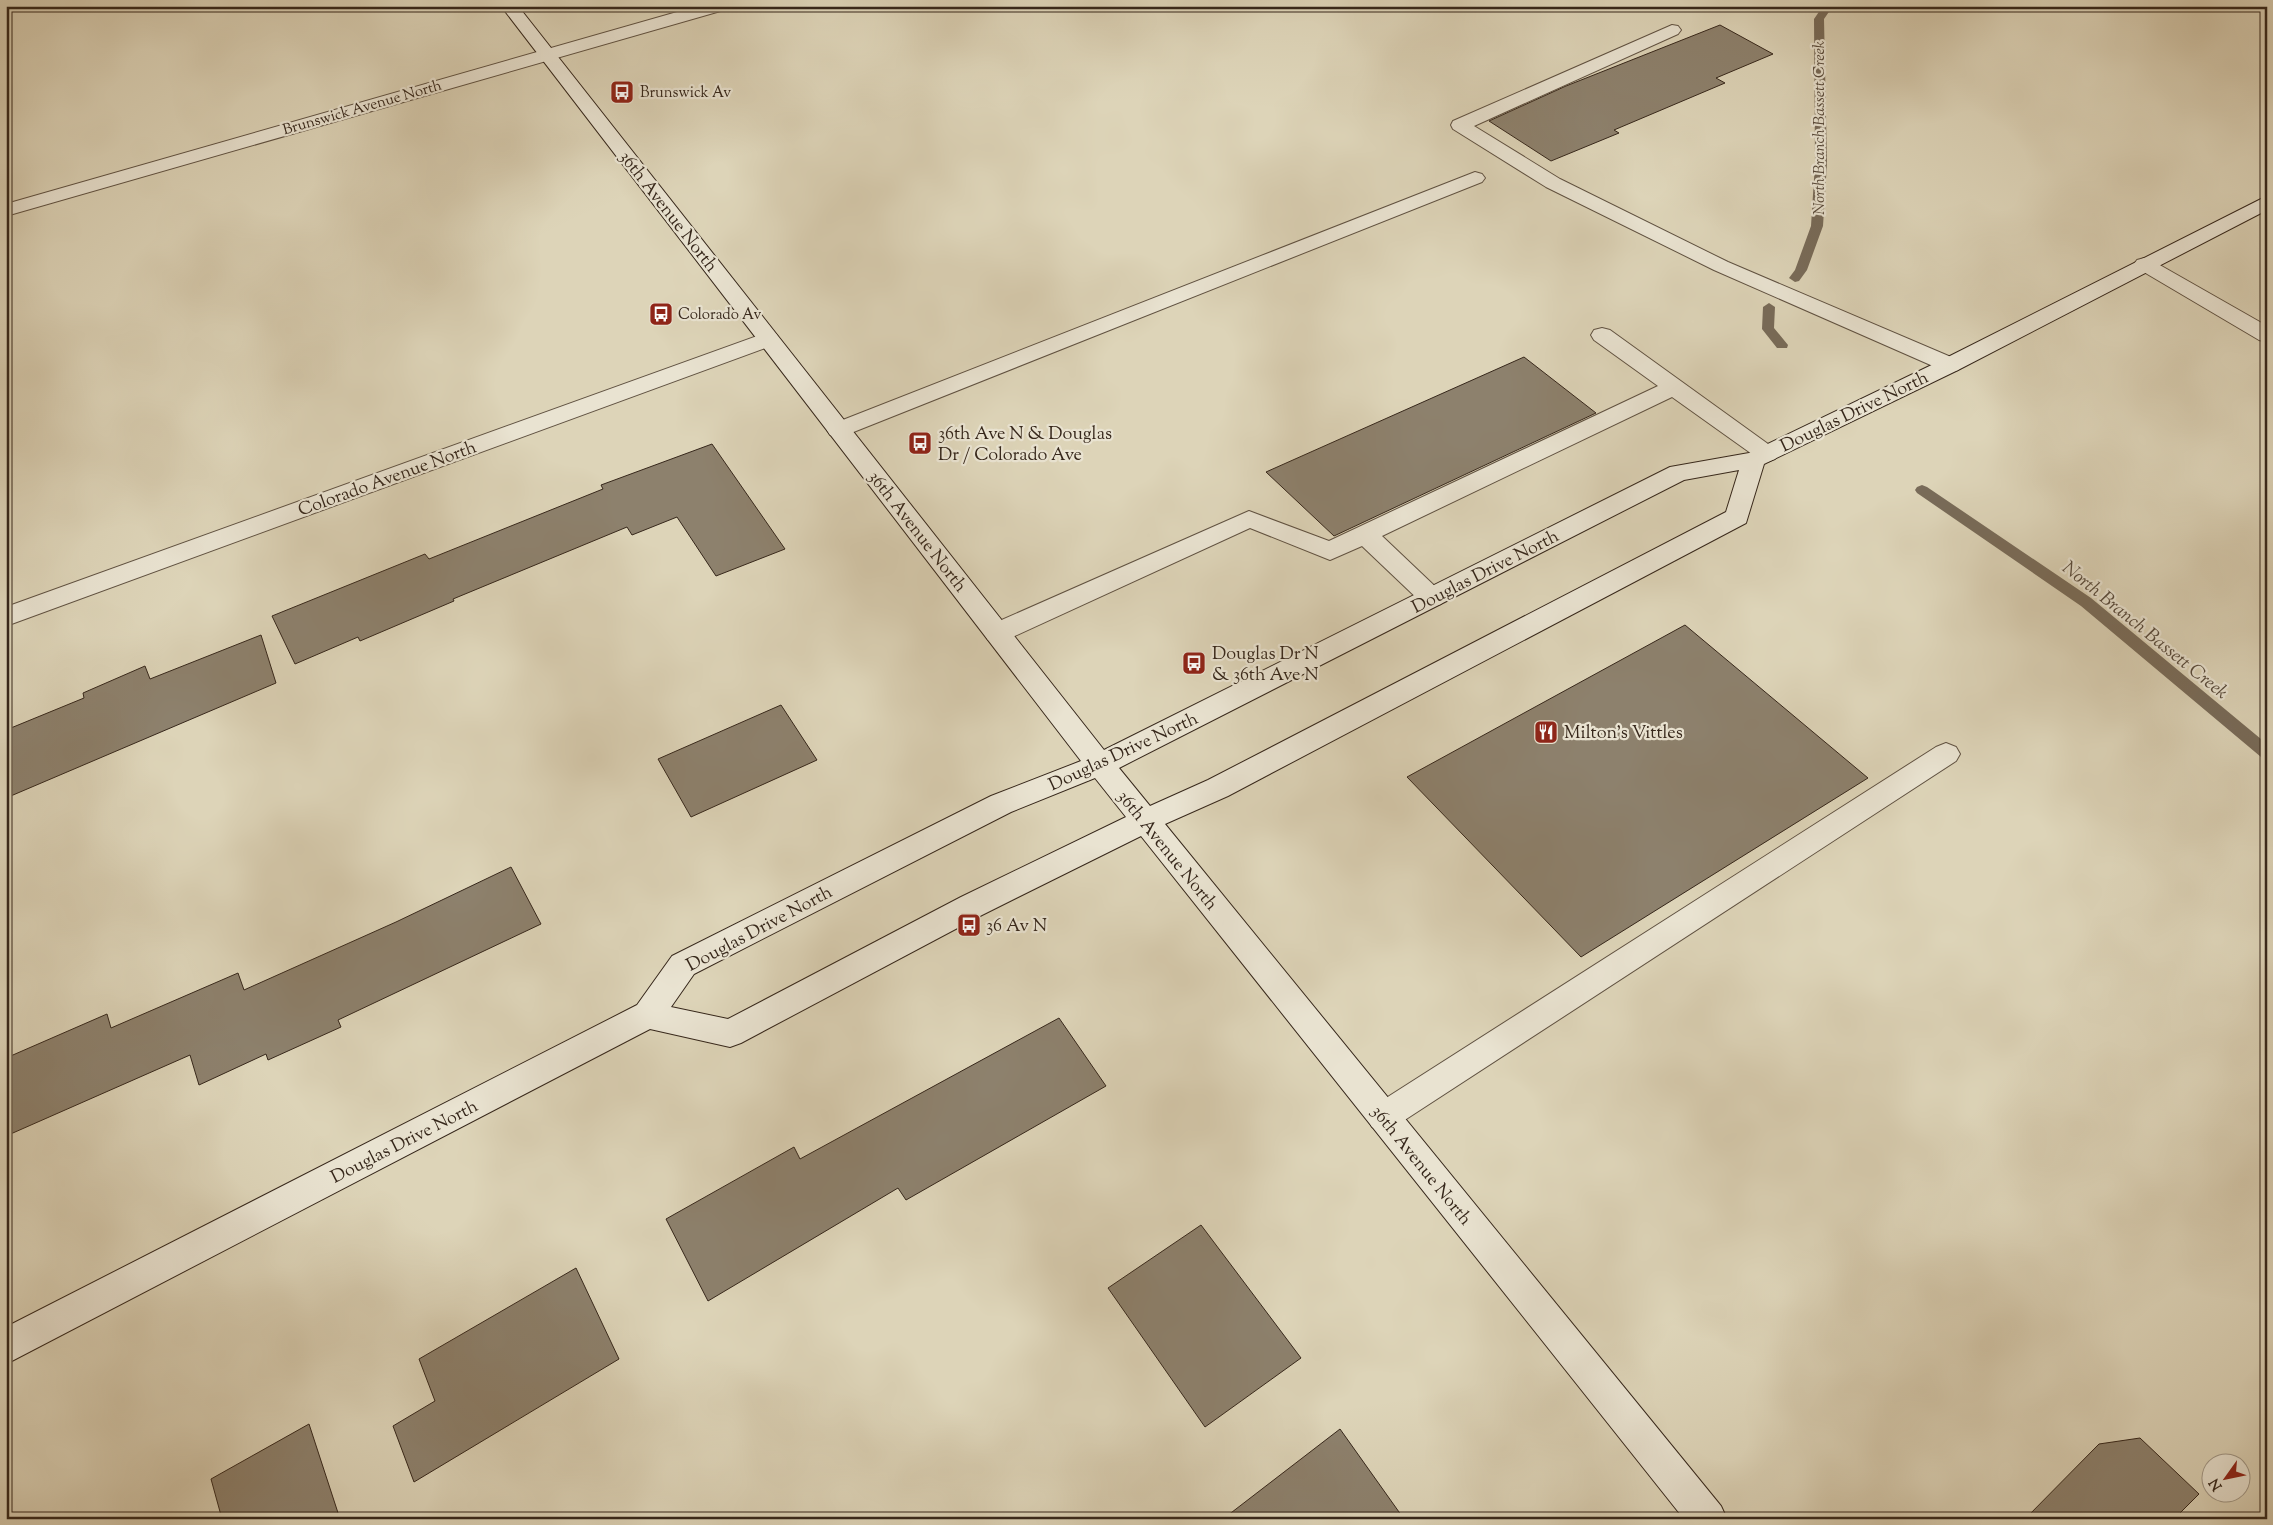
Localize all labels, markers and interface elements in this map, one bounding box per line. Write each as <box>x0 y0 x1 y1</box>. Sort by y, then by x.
water label: North Branch Bassett Creek <box>1809 41 1832 215</box>
street label: Brunswick Avenue North <box>280 76 445 141</box>
bus stop icon: Brunswick Av <box>609 79 635 105</box>
place label: Brunswick Av <box>640 83 731 104</box>
street label: 36th Avenue North <box>612 146 723 279</box>
bus stop icon: Colorado Av <box>648 301 674 327</box>
place label: Colorado Av <box>678 305 761 326</box>
street label: Douglas Drive North <box>1776 365 1934 460</box>
place label: 36th Ave N & Douglas Dr / Colorado Ave <box>938 422 1112 469</box>
bus stop icon: 36th Ave N & Douglas Dr / Colorado Ave <box>907 430 933 456</box>
street label: Colorado Avenue North <box>295 435 481 524</box>
street label: 36th Avenue North <box>861 466 972 599</box>
street label: Douglas Drive North <box>1408 524 1564 621</box>
water label: North Branch Bassett Creek <box>2056 555 2234 707</box>
place label: Douglas Dr N & 36th Ave N <box>1212 642 1319 689</box>
bus stop icon: Douglas Dr N & 36th Ave N <box>1181 650 1207 676</box>
street label: Douglas Drive North <box>1045 707 1203 799</box>
restaurant icon: Milton's Vittles <box>1533 719 1559 745</box>
place label: Milton's Vittles <box>1564 721 1683 747</box>
street label: 36th Avenue North <box>1110 786 1223 917</box>
street label: Douglas Drive North <box>682 880 838 979</box>
bus stop icon: 36 Av N <box>956 912 982 938</box>
place label: 36 Av N <box>986 914 1047 940</box>
street label: Douglas Drive North <box>327 1094 483 1191</box>
street label: 36th Avenue North <box>1364 1101 1477 1232</box>
north arrow <box>2200 1452 2250 1502</box>
text: N <box>2205 1474 2228 1494</box>

